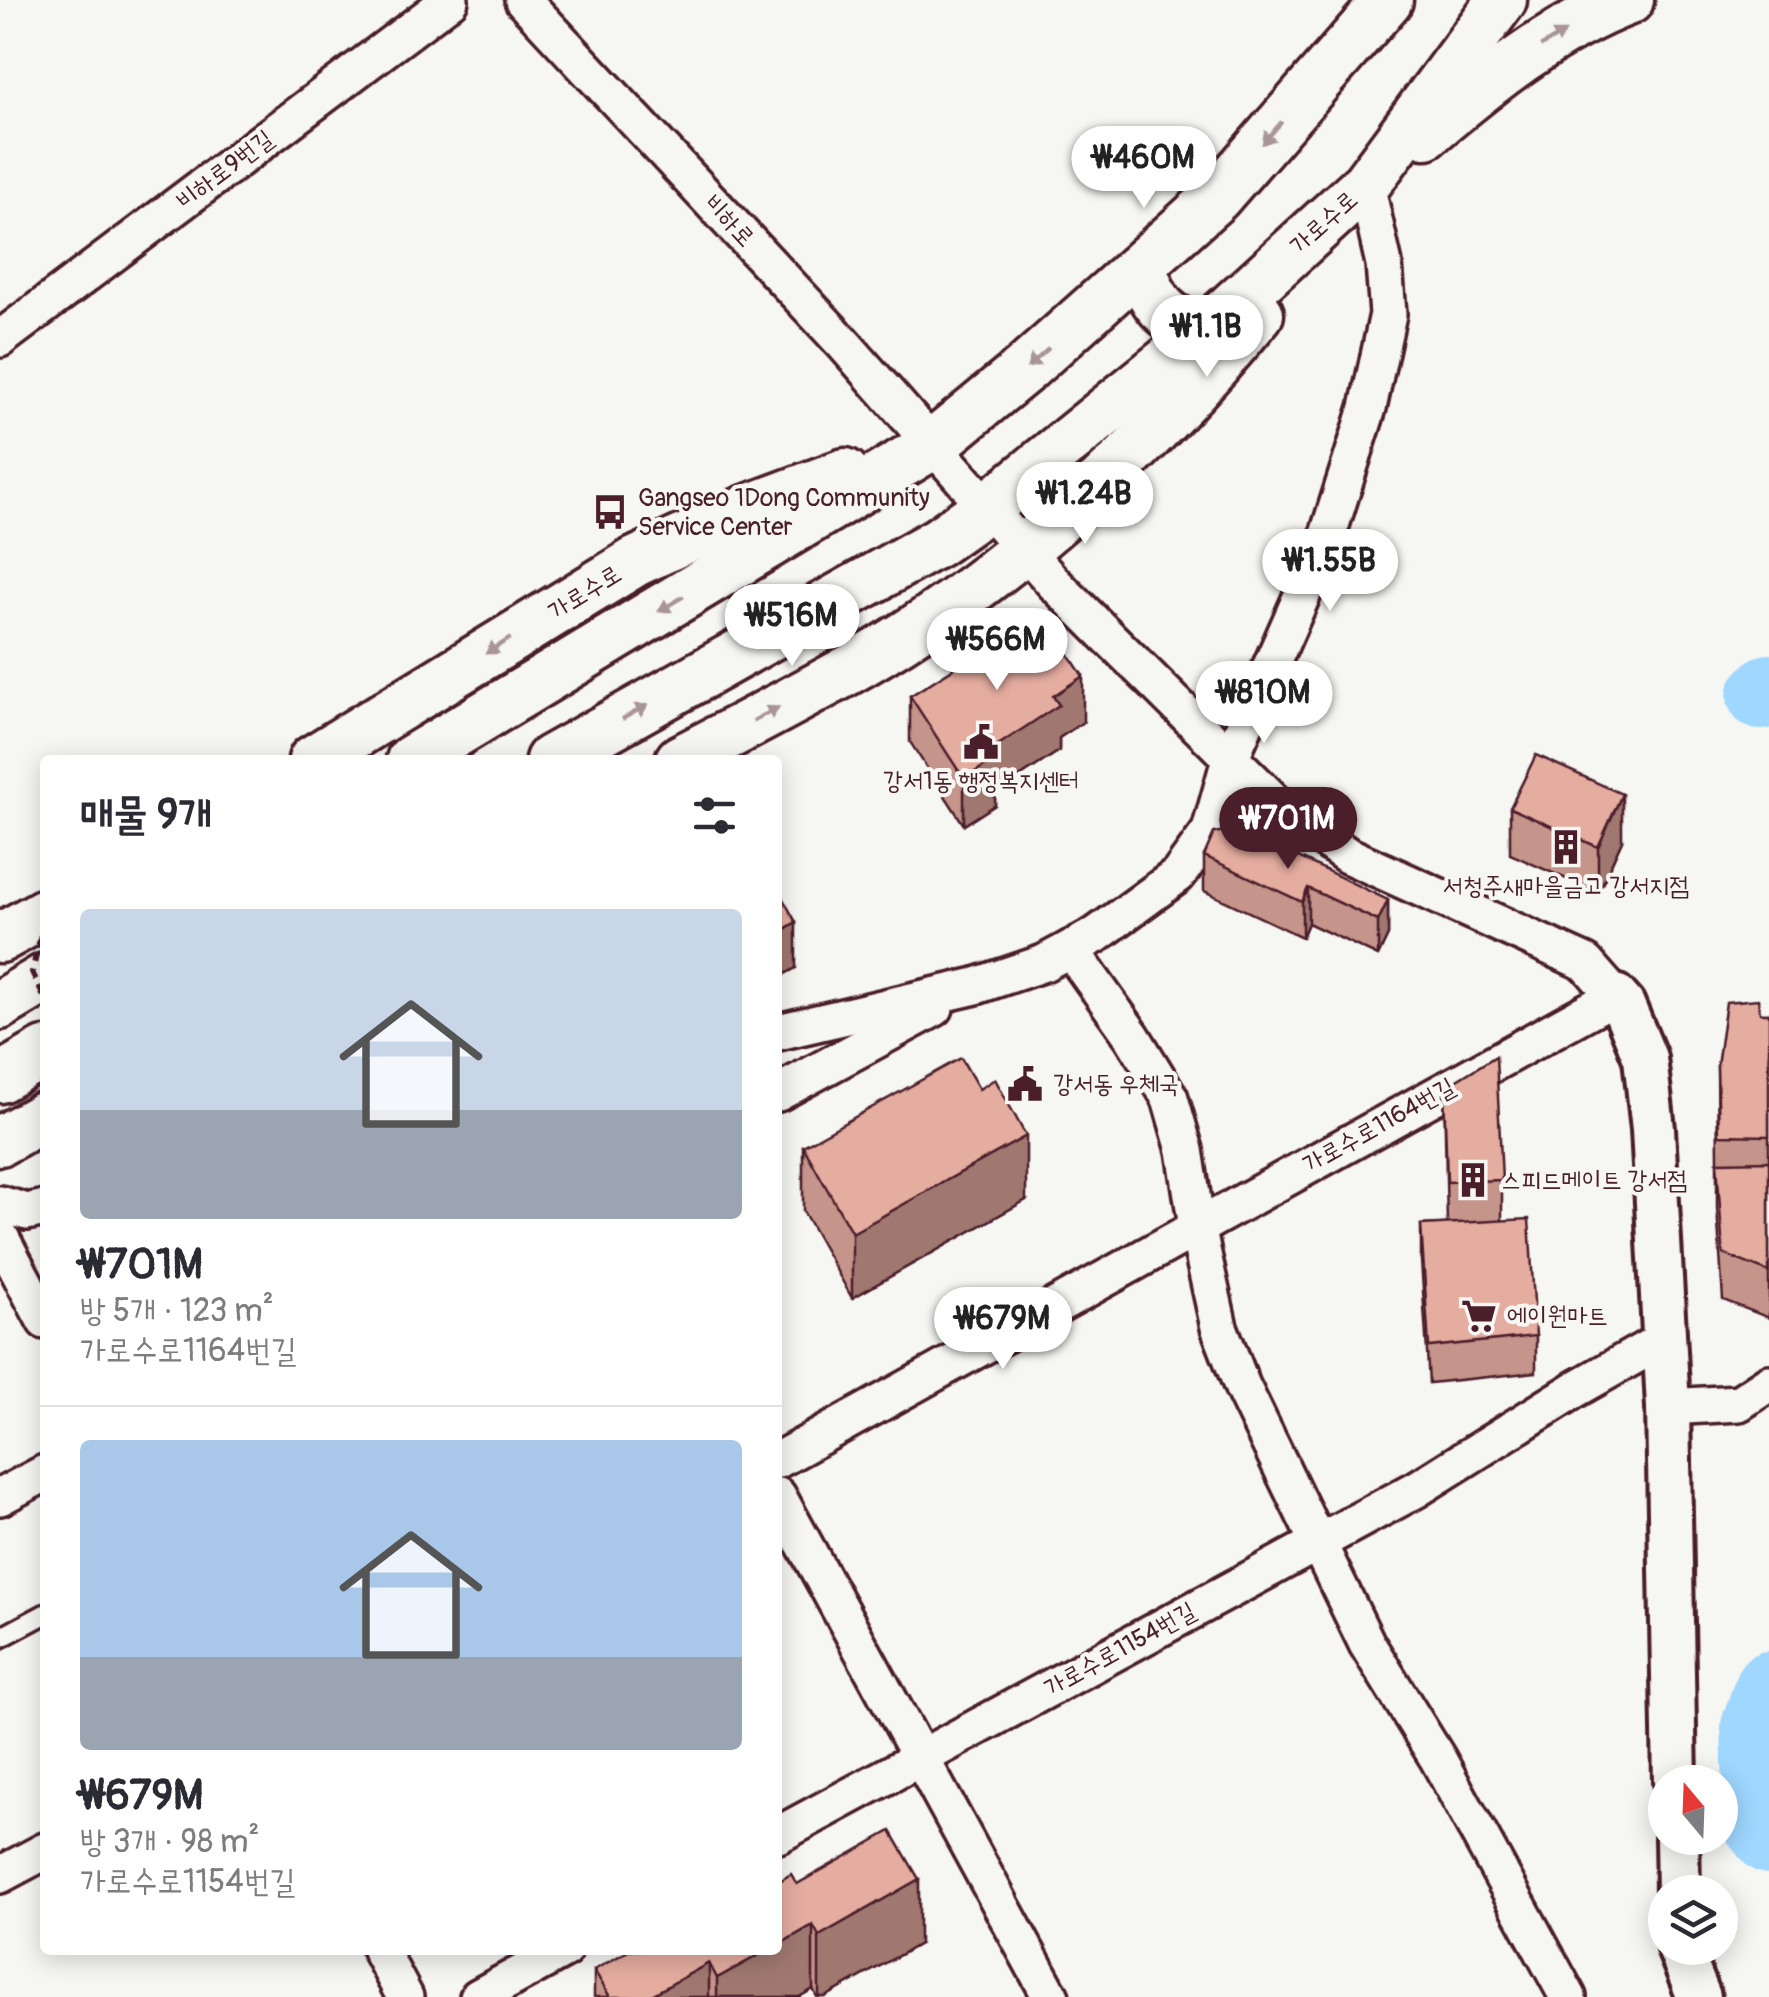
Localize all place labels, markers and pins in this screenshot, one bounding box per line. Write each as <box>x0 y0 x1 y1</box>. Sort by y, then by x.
pin: ₩460M <box>1074 126 1214 211</box>
pin: ₩1.1B <box>1137 295 1277 380</box>
pin: ₩1.24B <box>1004 462 1166 547</box>
place label: Gangseo 1Dong Community Service Center <box>638 483 930 543</box>
bus stop icon: Gangseo 1Dong Community Service Center <box>591 493 629 531</box>
pin: ₩1.55B <box>1249 529 1411 614</box>
pin: ₩516M <box>722 584 862 669</box>
pin: ₩566M <box>927 608 1067 693</box>
pin: ₩810M <box>1194 661 1334 746</box>
public building icon: 강서1동 행정복지센터 <box>962 723 1000 761</box>
place label: 강서1동 행정복지센터 <box>883 766 1079 797</box>
pin: ₩701M <box>1218 787 1358 872</box>
building icon: 서청주새마을금고 강서지점 <box>1547 828 1585 866</box>
place label: 서청주새마을금고 강서지점 <box>1443 871 1689 902</box>
public building icon: 강서동 우체국 <box>1006 1065 1044 1103</box>
place label: 강서동 우체국 <box>1053 1069 1179 1100</box>
building icon: 스피드메이트 강서점 <box>1454 1161 1492 1199</box>
place label: 스피드메이트 강서점 <box>1501 1165 1687 1196</box>
pin: ₩679M <box>933 1287 1073 1372</box>
supermarket icon: 에이원마트 <box>1460 1297 1498 1335</box>
place label: 에이원마트 <box>1507 1301 1608 1332</box>

